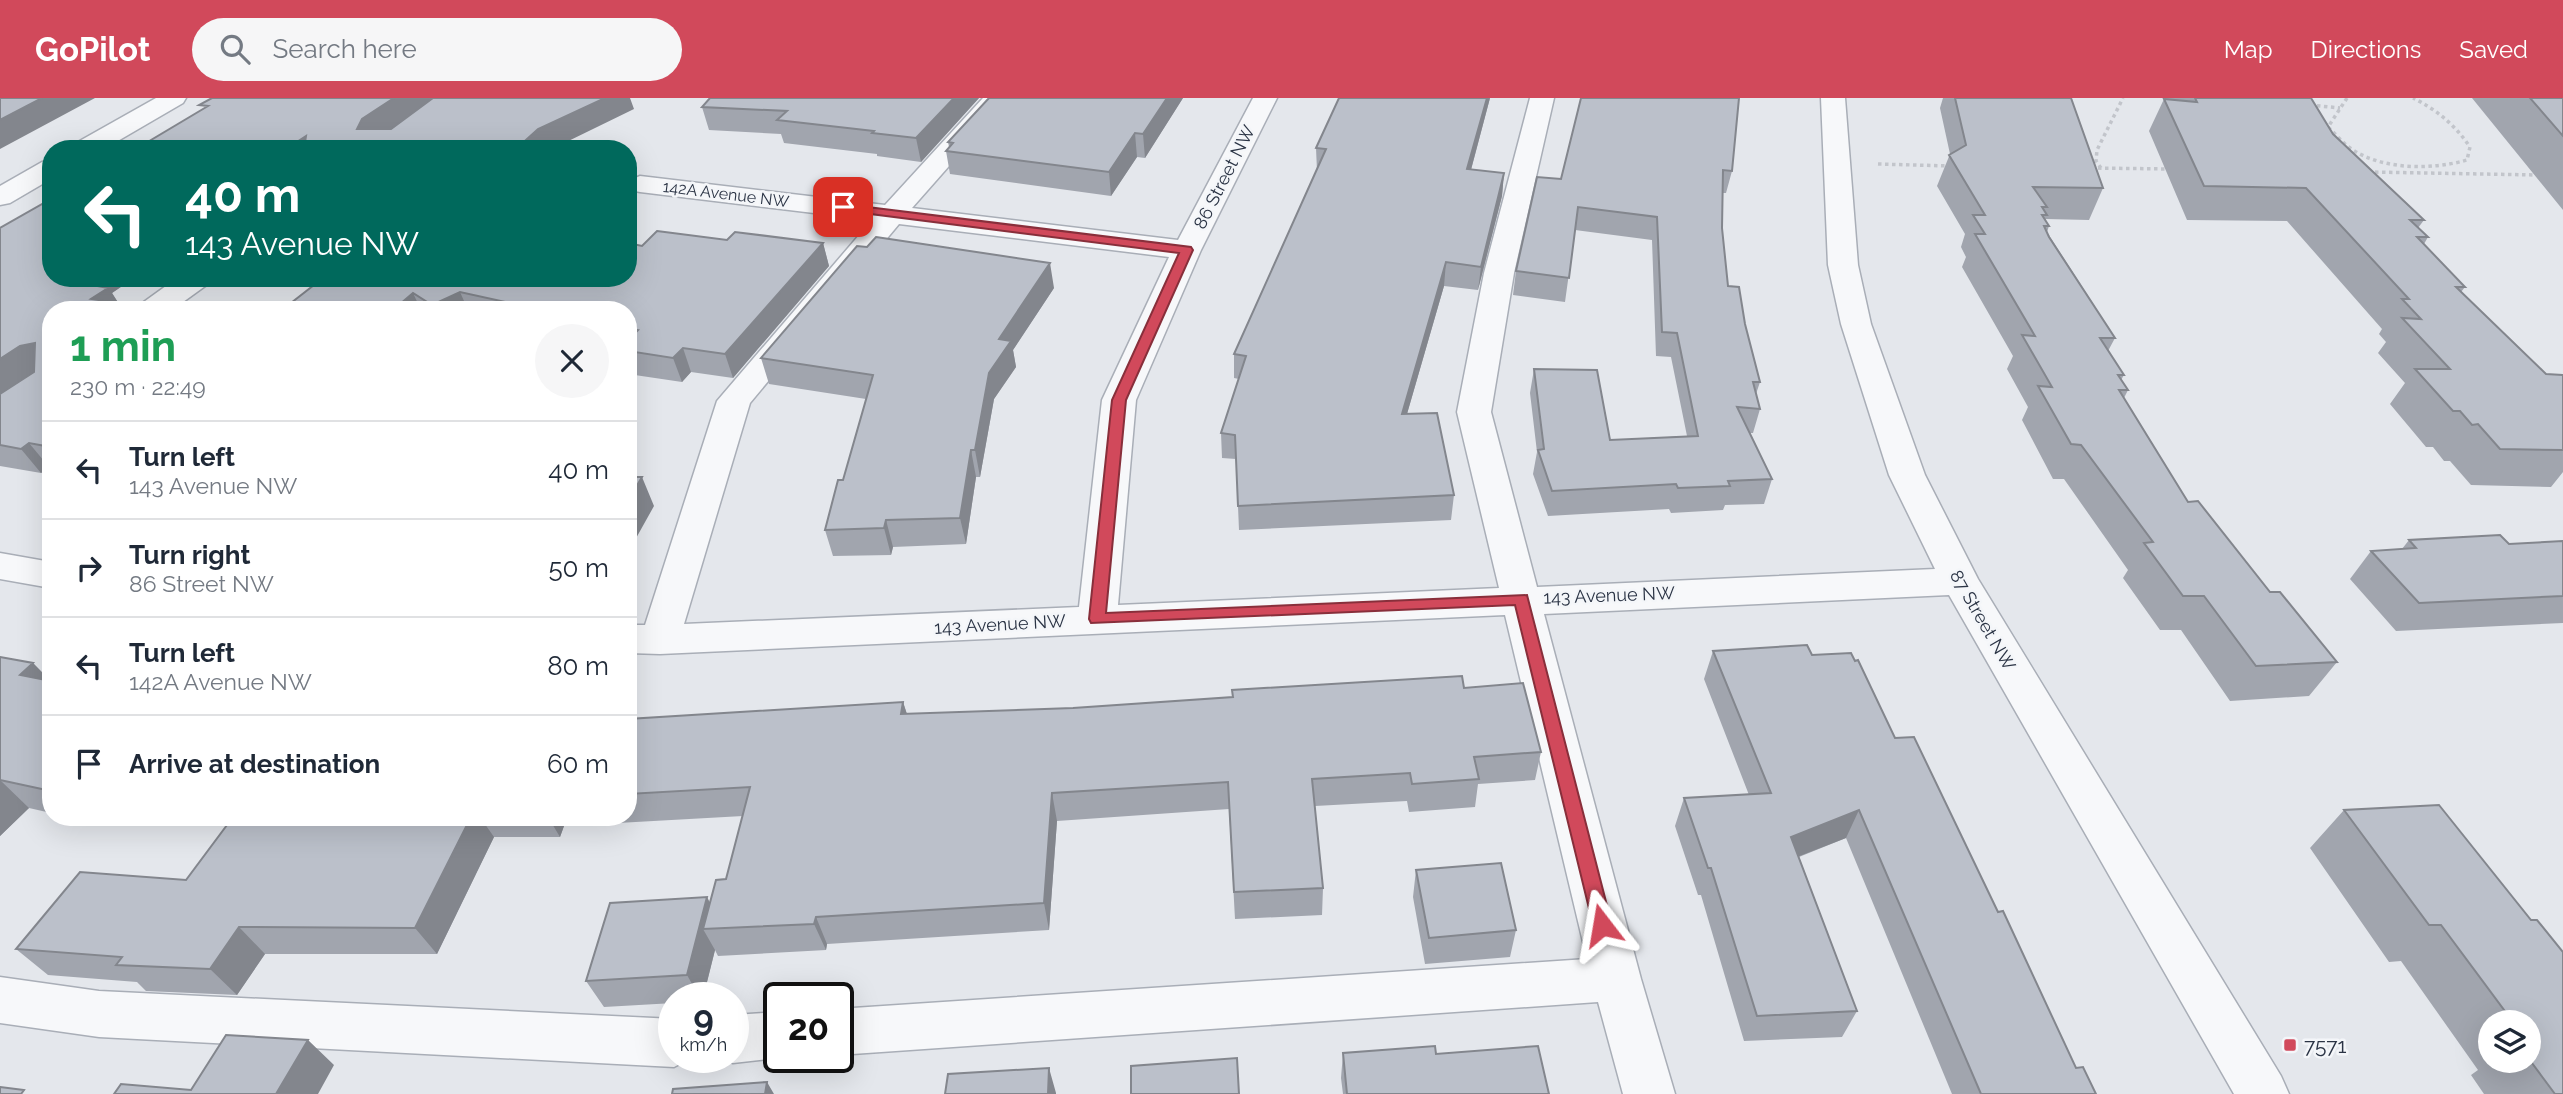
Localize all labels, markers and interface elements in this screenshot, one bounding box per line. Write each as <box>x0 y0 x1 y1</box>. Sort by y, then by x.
search box <box>192 18 682 81</box>
text: GoPilot <box>35 30 150 69</box>
icon: search <box>216 30 254 68</box>
text: Search here <box>272 34 417 64</box>
text: Map <box>2224 35 2273 64</box>
text: Directions <box>2311 35 2421 64</box>
text: Saved <box>2459 35 2528 64</box>
street label: 86 Street NW <box>1189 122 1259 232</box>
text: 40 m <box>185 166 300 223</box>
icon: left <box>70 168 161 259</box>
street label: 142A Avenue NW <box>662 177 791 211</box>
pin <box>813 177 873 237</box>
icon: arrive <box>824 188 862 226</box>
text: 143 Avenue NW <box>185 225 419 262</box>
text: 1 min <box>70 322 176 371</box>
button: close <box>535 324 609 398</box>
text: 230 m · 22:49 <box>70 373 206 400</box>
text: Turn left <box>129 442 235 472</box>
icon: left <box>70 451 108 489</box>
text: 40 m <box>548 455 609 485</box>
text: 143 Avenue NW <box>129 472 297 499</box>
text: Turn right <box>129 540 250 570</box>
icon: right <box>70 549 108 587</box>
text: 50 m <box>548 553 609 583</box>
street label: 87 Street NW <box>1946 566 2020 674</box>
text: 86 Street NW <box>129 570 274 597</box>
street label: 143 Avenue NW <box>1543 582 1675 608</box>
street label: 143 Avenue NW <box>934 610 1066 638</box>
text: Turn left <box>129 638 235 668</box>
icon: left <box>70 647 108 685</box>
text: 80 m <box>547 651 609 681</box>
text: 142A Avenue NW <box>129 668 312 695</box>
icon: arrive <box>70 745 108 783</box>
text: Arrive at destination <box>129 749 380 779</box>
text: 60 m <box>547 749 609 779</box>
position arrow <box>1565 888 1639 962</box>
speed limit sign: 20 <box>763 982 854 1073</box>
text: 9 <box>693 998 714 1039</box>
map controls <box>2478 1010 2541 1073</box>
button: layers <box>2478 1010 2541 1073</box>
place label: 7571 <box>2304 1033 2347 1058</box>
text: km/h <box>680 1034 727 1055</box>
marker: 7571 <box>2282 1037 2298 1053</box>

